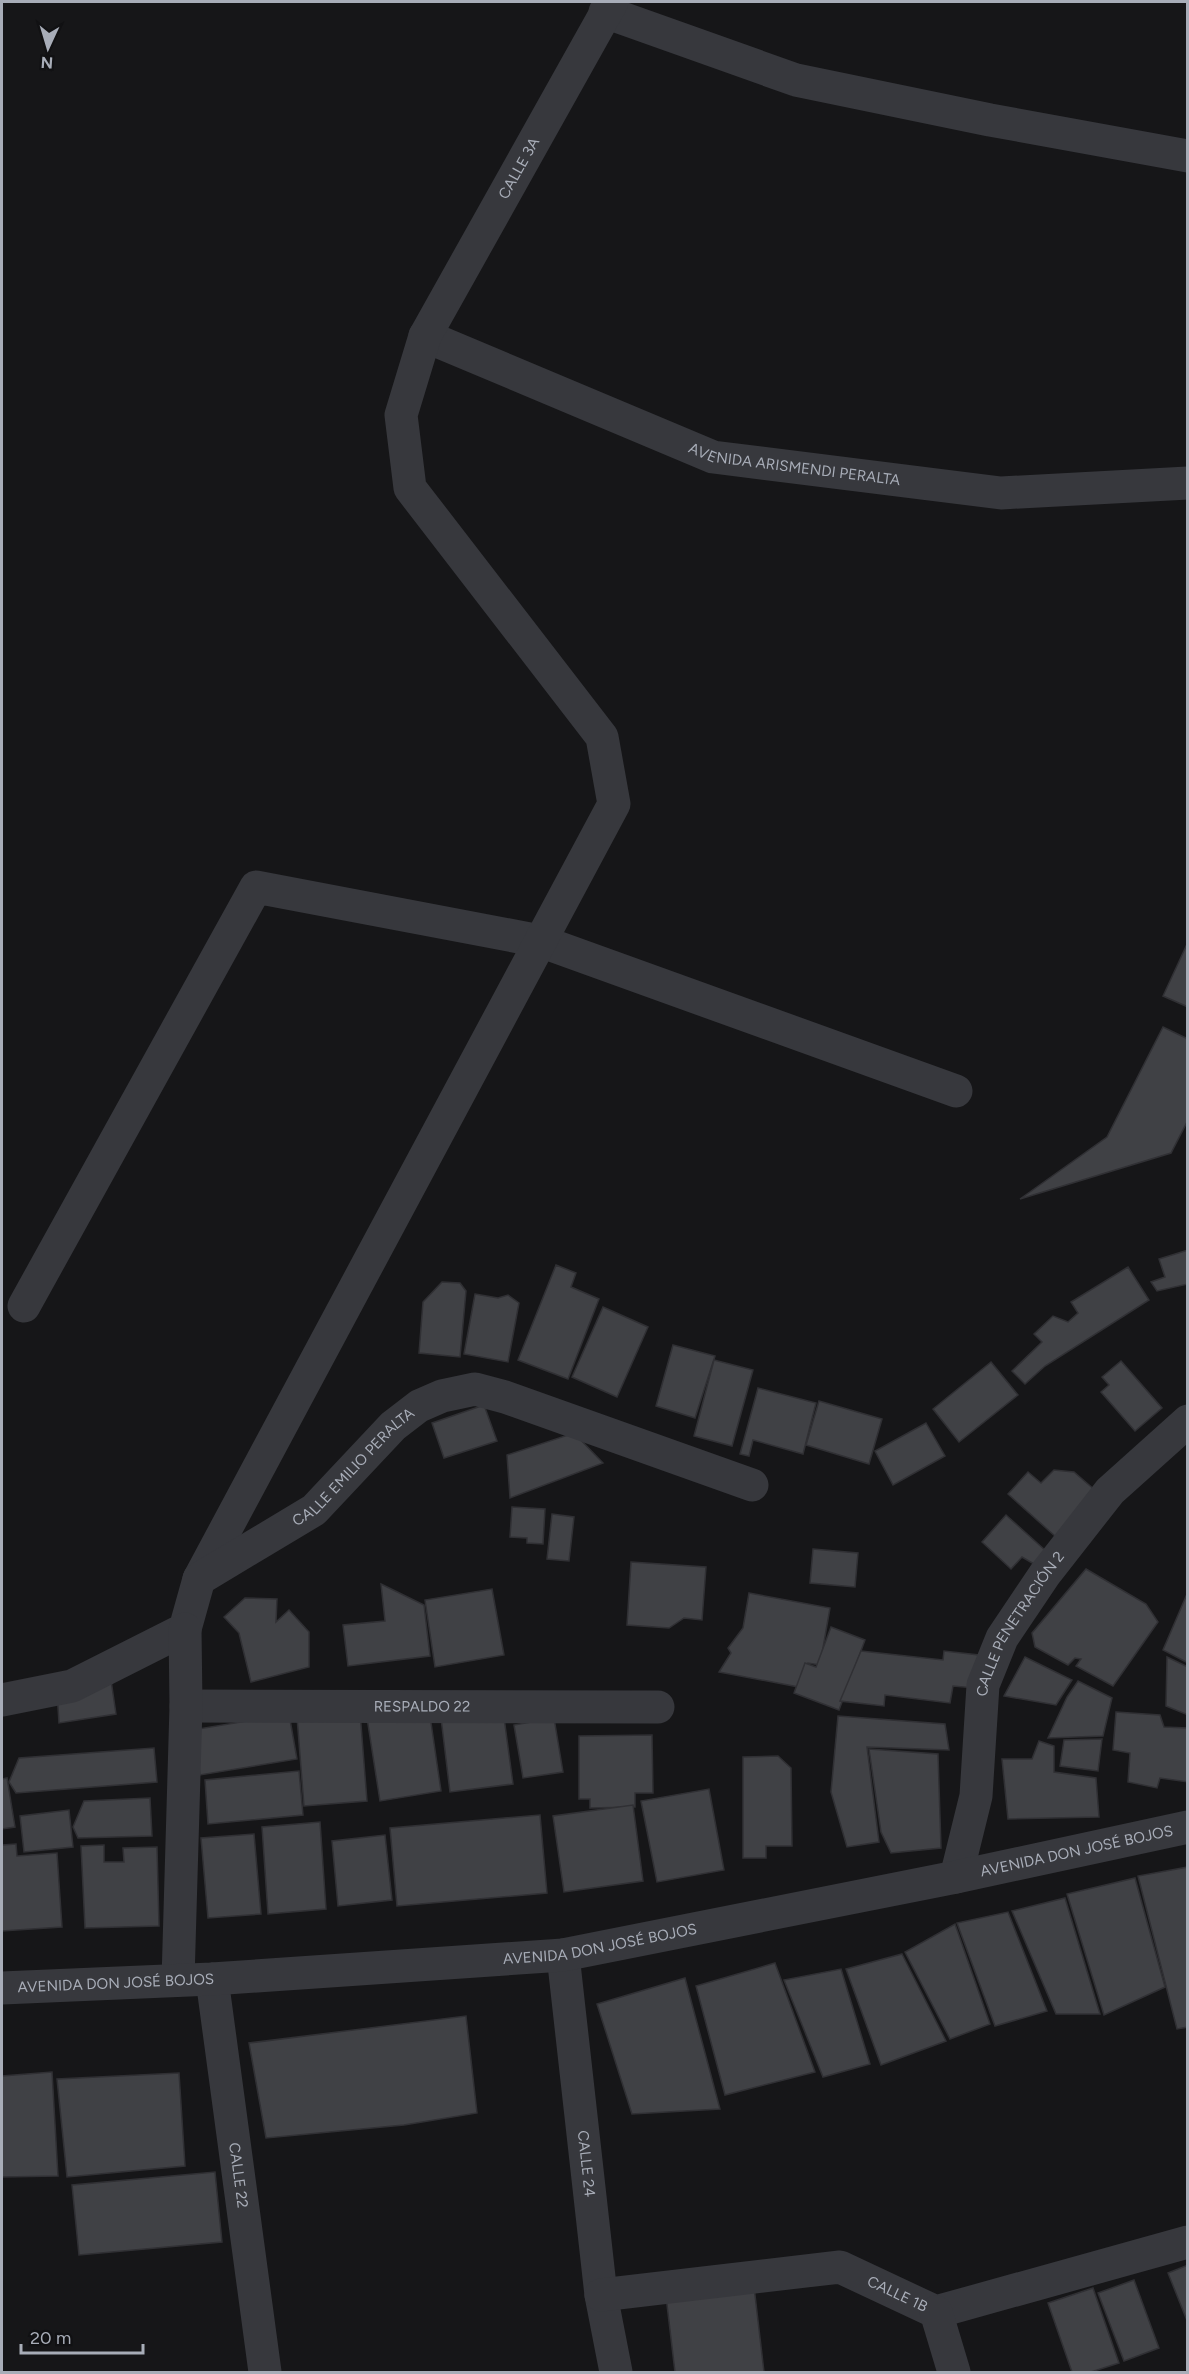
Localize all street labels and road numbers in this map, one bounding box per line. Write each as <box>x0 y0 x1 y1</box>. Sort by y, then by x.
street label: CALLE 3A <box>495 134 543 202</box>
street label: AVENIDA ARISMENDI PERALTA <box>686 439 901 489</box>
street label: CALLE EMILIO PERALTA <box>289 1404 418 1530</box>
street label: CALLE PENETRACIÓN 2 <box>973 1548 1068 1697</box>
street label: RESPALDO 22 <box>374 1697 470 1716</box>
street label: AVENIDA DON JOSÉ BOJOS <box>979 1822 1175 1881</box>
street label: AVENIDA DON JOSÉ BOJOS <box>502 1920 698 1968</box>
street label: AVENIDA DON JOSÉ BOJOS <box>17 1970 215 1996</box>
street label: CALLE 24 <box>574 2129 599 2198</box>
street label: CALLE 22 <box>225 2141 252 2209</box>
street label: CALLE 1B <box>864 2272 930 2316</box>

